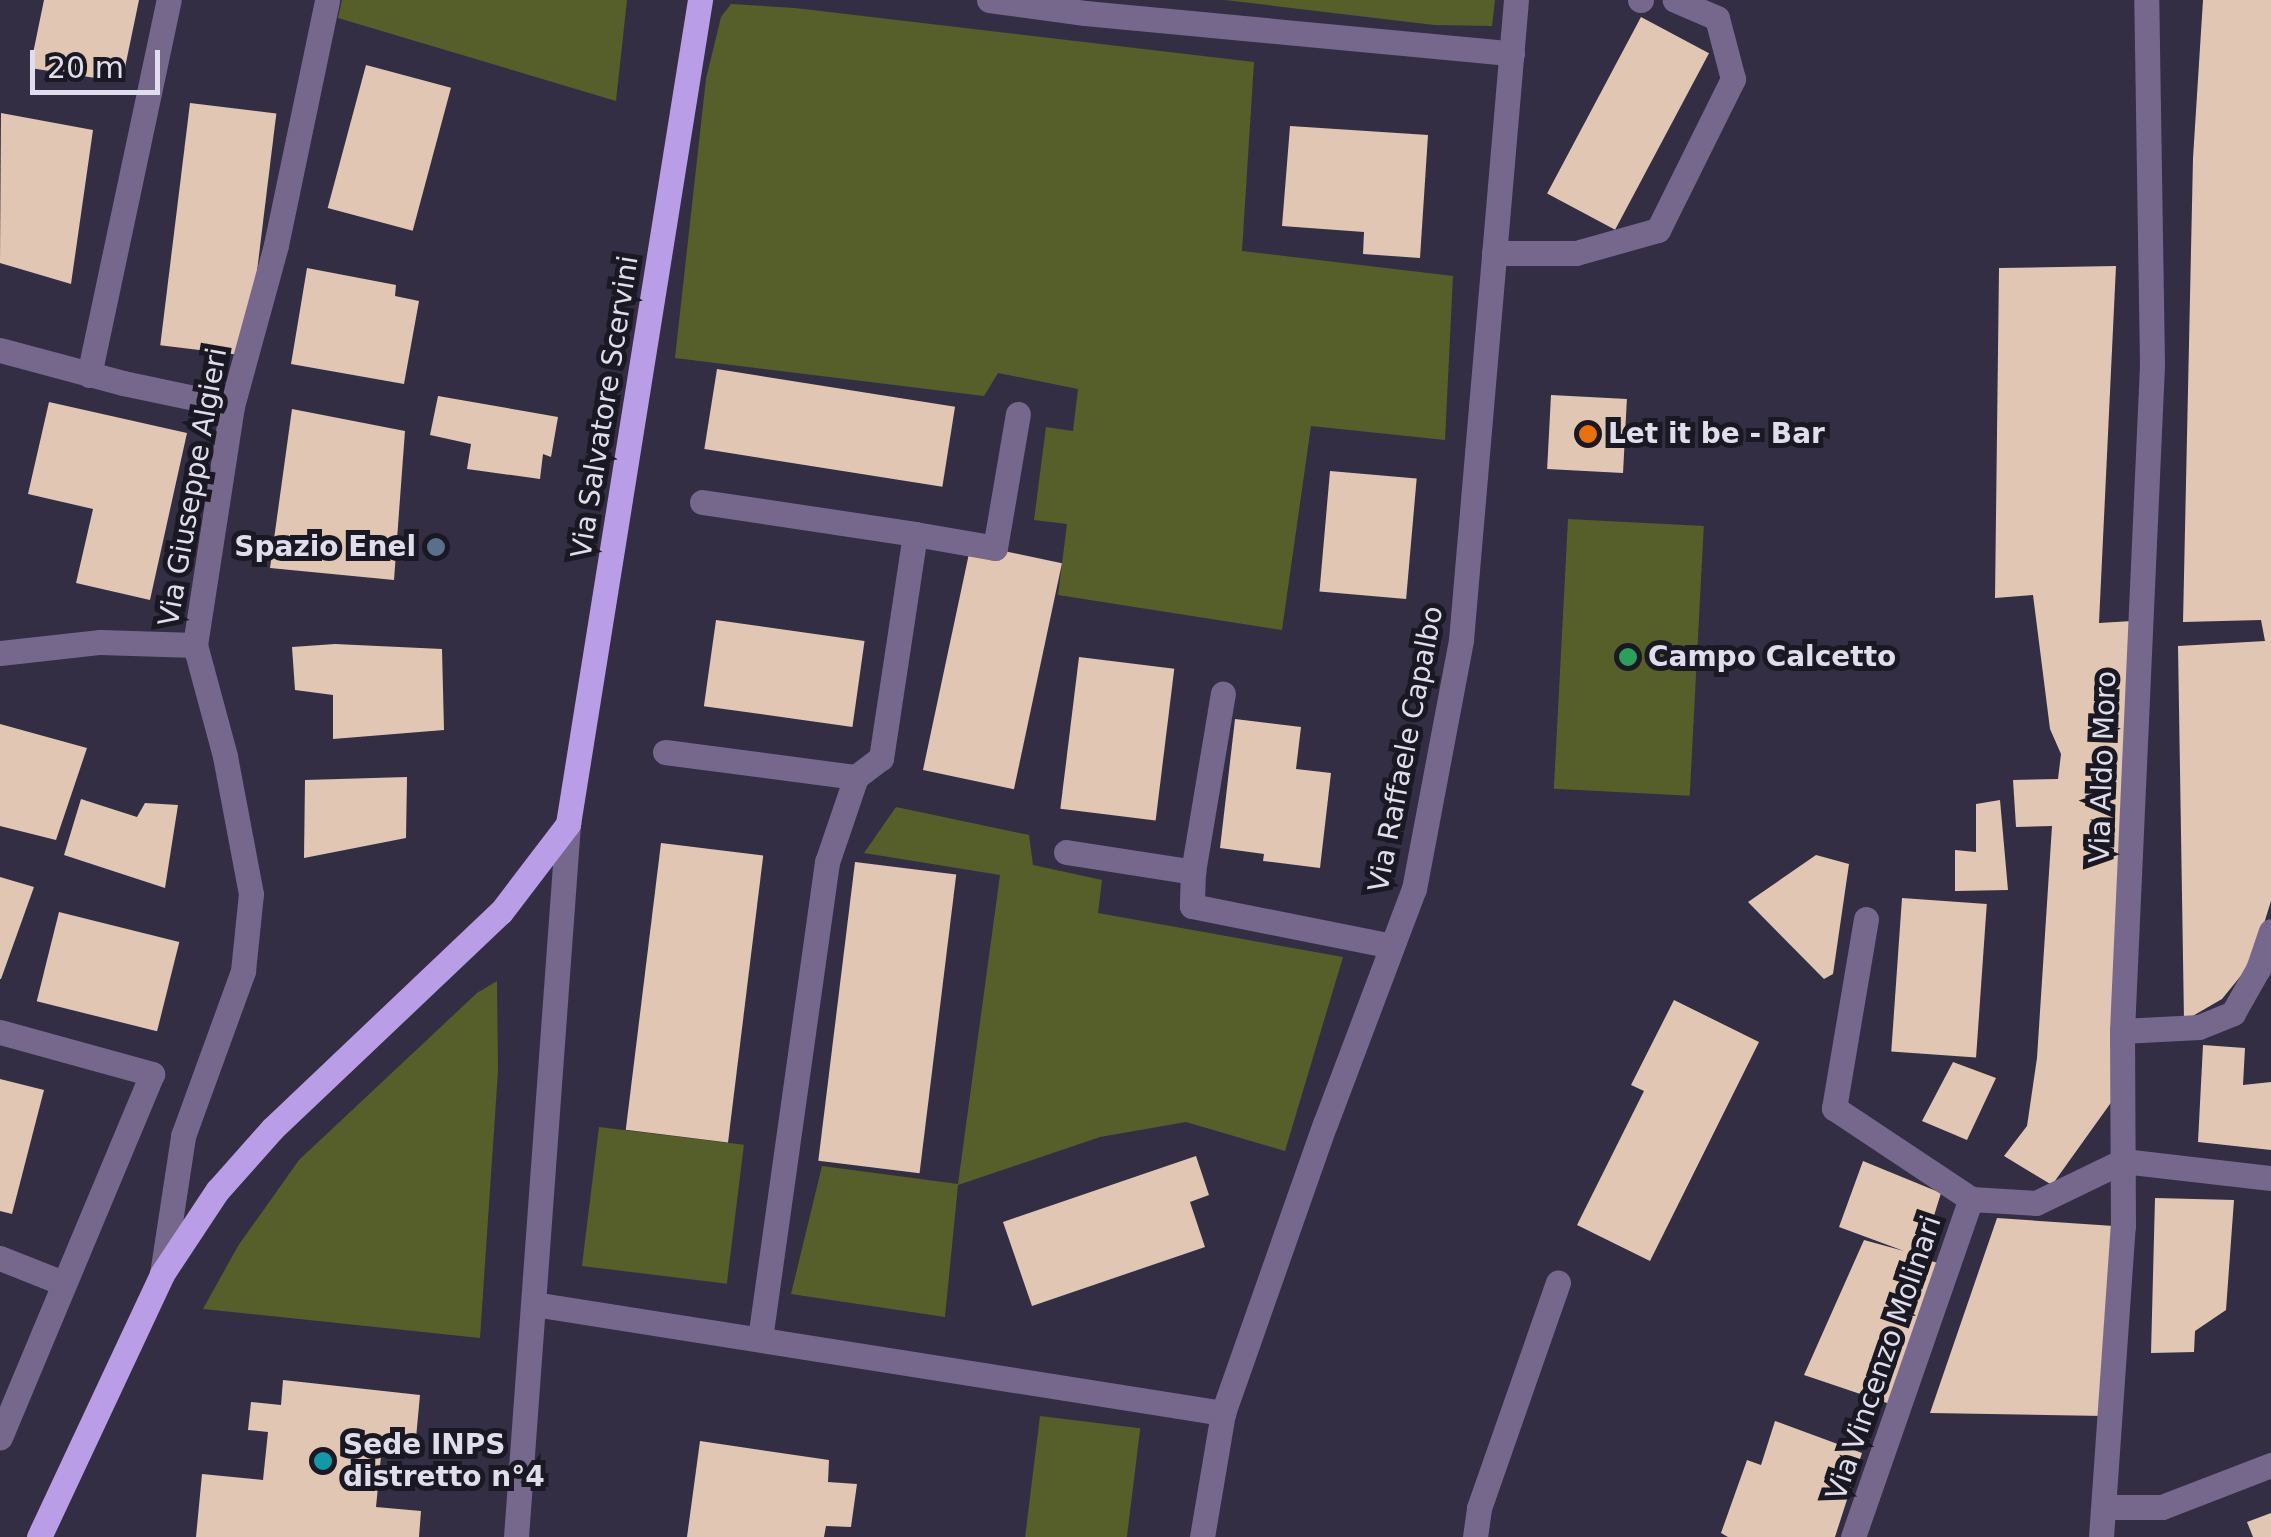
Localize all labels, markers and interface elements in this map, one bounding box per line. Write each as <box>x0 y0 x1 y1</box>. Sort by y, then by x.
scale bar <box>35 30 165 92</box>
text: 20 m <box>47 50 124 85</box>
street label: Via Salvatore Scervini <box>564 253 646 561</box>
street label: Via Giuseppe Algieri <box>152 345 234 629</box>
place label: Let it be - Bar <box>1608 417 1825 451</box>
marker: Let it be - Bar <box>1577 423 1599 445</box>
place label: Spazio Enel <box>234 530 416 564</box>
marker: Spazio Enel <box>425 536 447 558</box>
street label: Via Raffaele Capalbo <box>1362 603 1450 895</box>
place label: Campo Calcetto <box>1648 640 1896 674</box>
marker: Campo Calcetto <box>1617 646 1639 668</box>
street label: Via Aldo Moro <box>2083 670 2123 864</box>
street label: Via Vincenzo Molinari <box>1820 1211 1948 1505</box>
place label: Sede INPS distretto n°4 <box>343 1428 545 1494</box>
marker: Sede INPS distretto n°4 <box>312 1450 334 1472</box>

